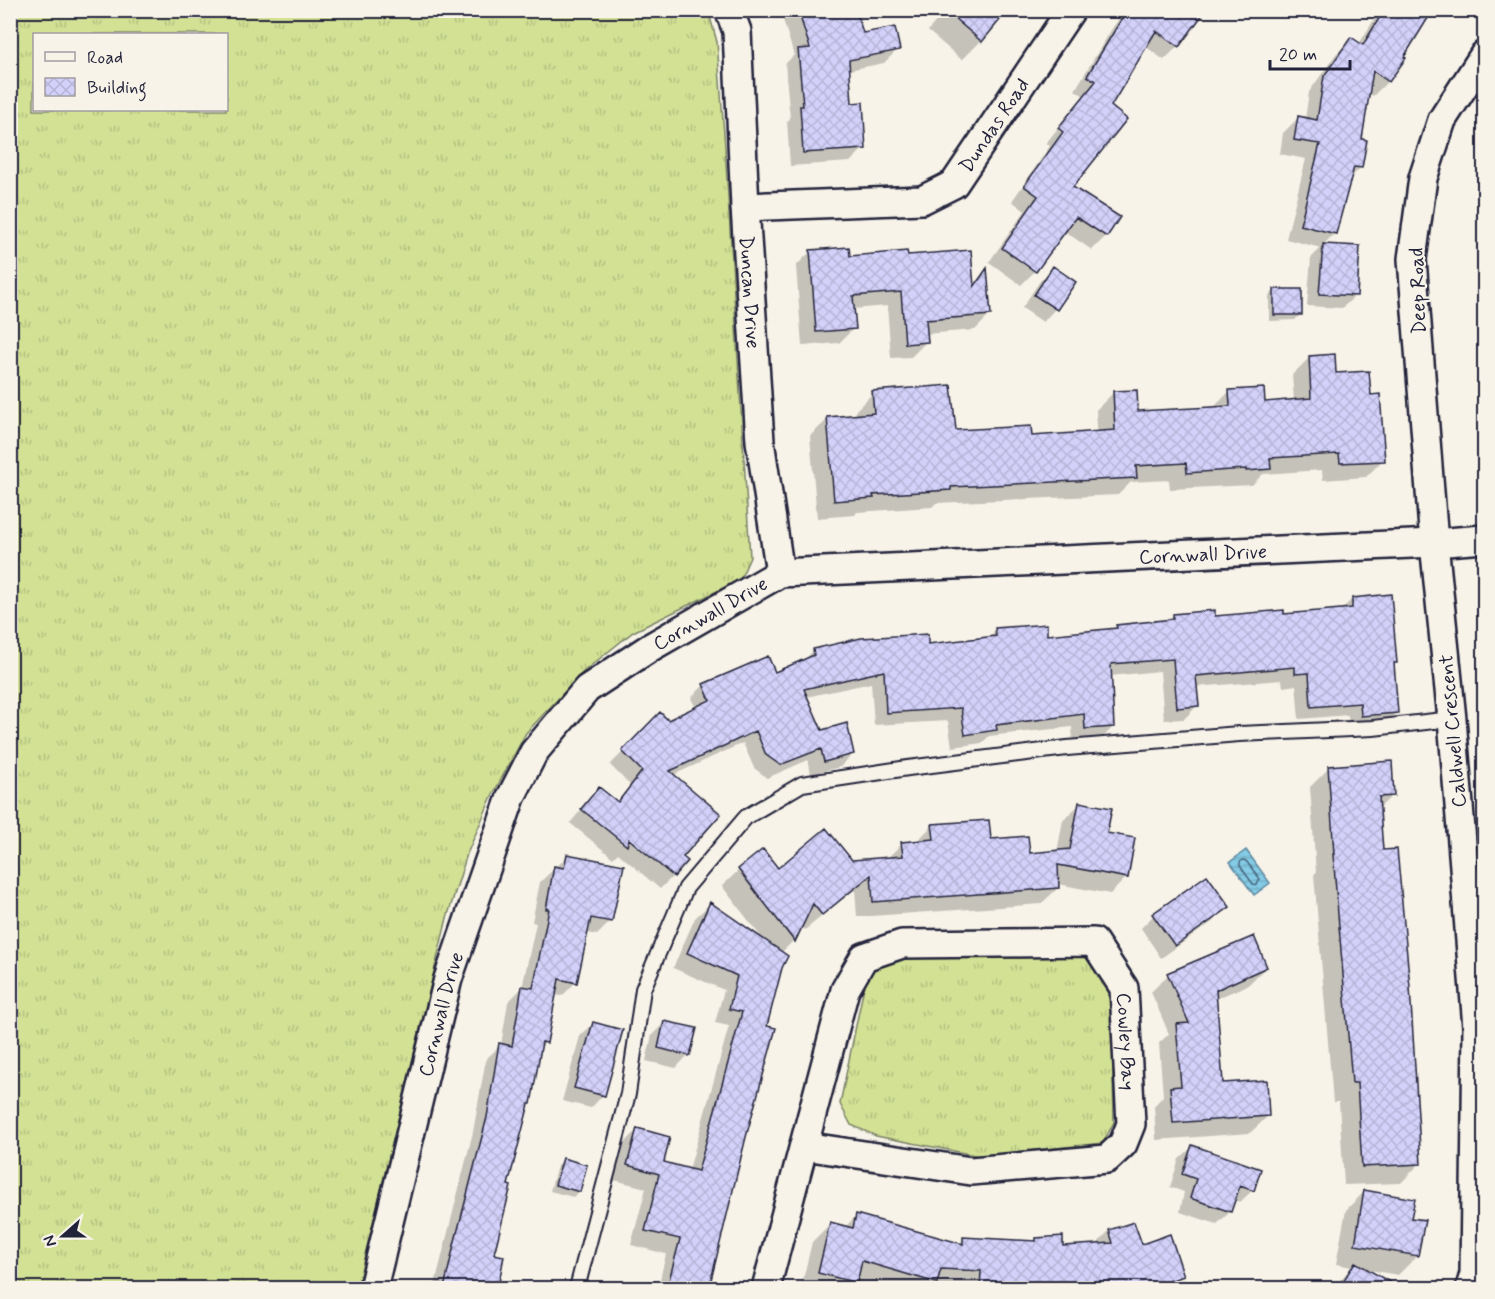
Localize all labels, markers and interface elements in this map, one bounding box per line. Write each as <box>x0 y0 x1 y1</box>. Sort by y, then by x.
legend <box>33 33 228 111</box>
scale bar <box>1270 33 1350 71</box>
text: 20 m <box>1279 43 1317 67</box>
text: Road <box>87 46 123 70</box>
street label: Dundas Road <box>953 73 1036 178</box>
text: Building <box>87 76 147 102</box>
street label: Duncan Drive <box>732 235 766 350</box>
street label: Deep Road <box>1403 247 1434 335</box>
street label: Cornwall Drive <box>1138 539 1268 572</box>
street label: Cornwall Drive <box>648 571 773 658</box>
street label: Caldwell Crescent <box>1433 653 1474 809</box>
street label: Cornwall Drive <box>413 949 471 1080</box>
street label: Cowley Bay <box>1109 992 1141 1091</box>
north arrow <box>33 1206 93 1266</box>
text: N <box>39 1232 62 1250</box>

